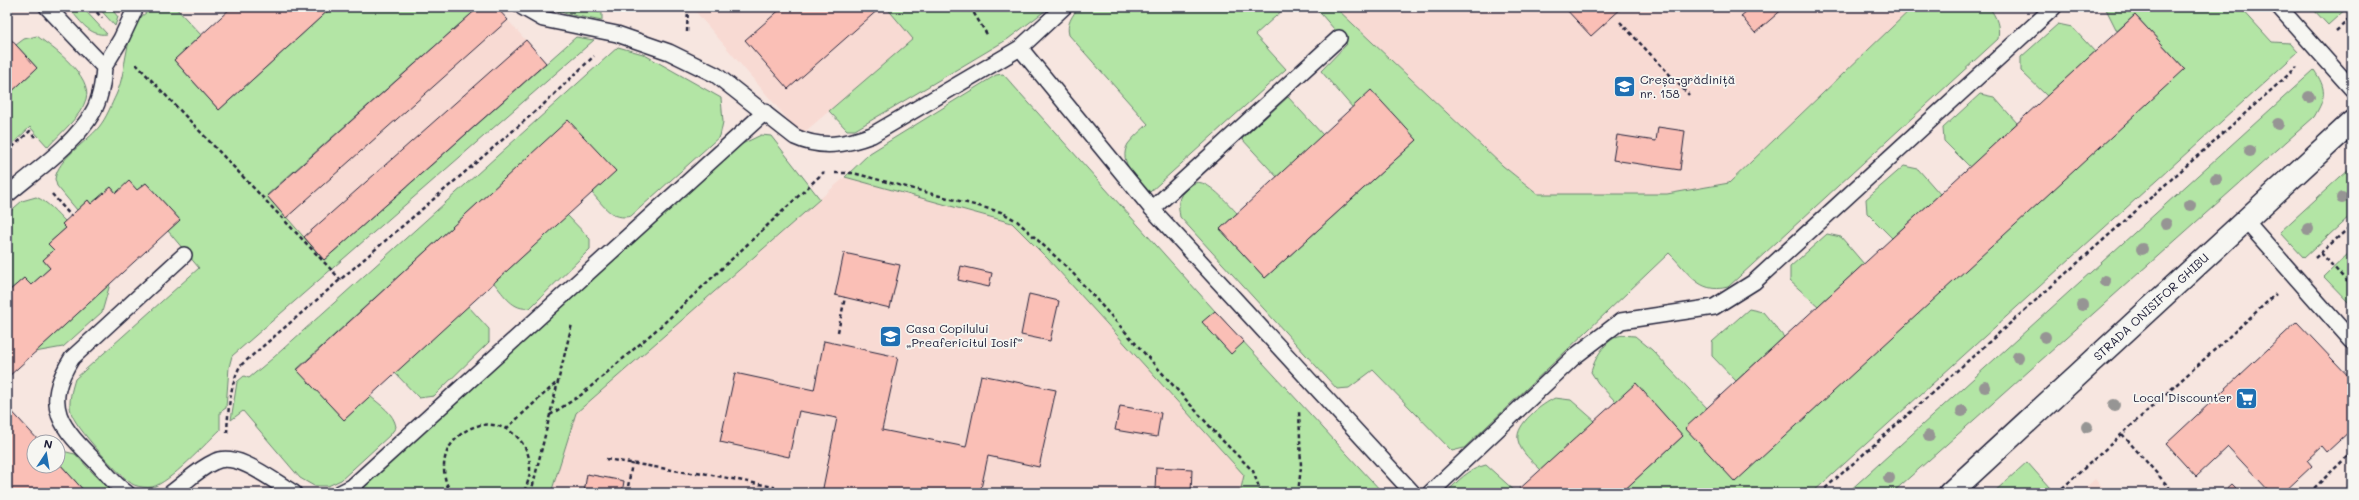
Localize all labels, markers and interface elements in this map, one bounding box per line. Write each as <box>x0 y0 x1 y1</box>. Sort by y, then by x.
place label: Creșa-grădiniță nr. 158 <box>1640 71 1735 101</box>
school or university icon: Creșa-grădiniță nr. 158 <box>1612 74 1638 100</box>
street label: STRADA ONISIFOR GHIBU <box>2090 249 2212 364</box>
place label: Casa Copilului „Preafericitul Iosif“ <box>906 320 1023 350</box>
school or university icon: Casa Copilului „Preafericitul Iosif“ <box>878 323 904 349</box>
supermarket icon: Local Discounter <box>2234 385 2260 411</box>
place label: Local Discounter <box>2133 389 2232 405</box>
north arrow <box>26 434 66 474</box>
text: N <box>43 436 54 452</box>

